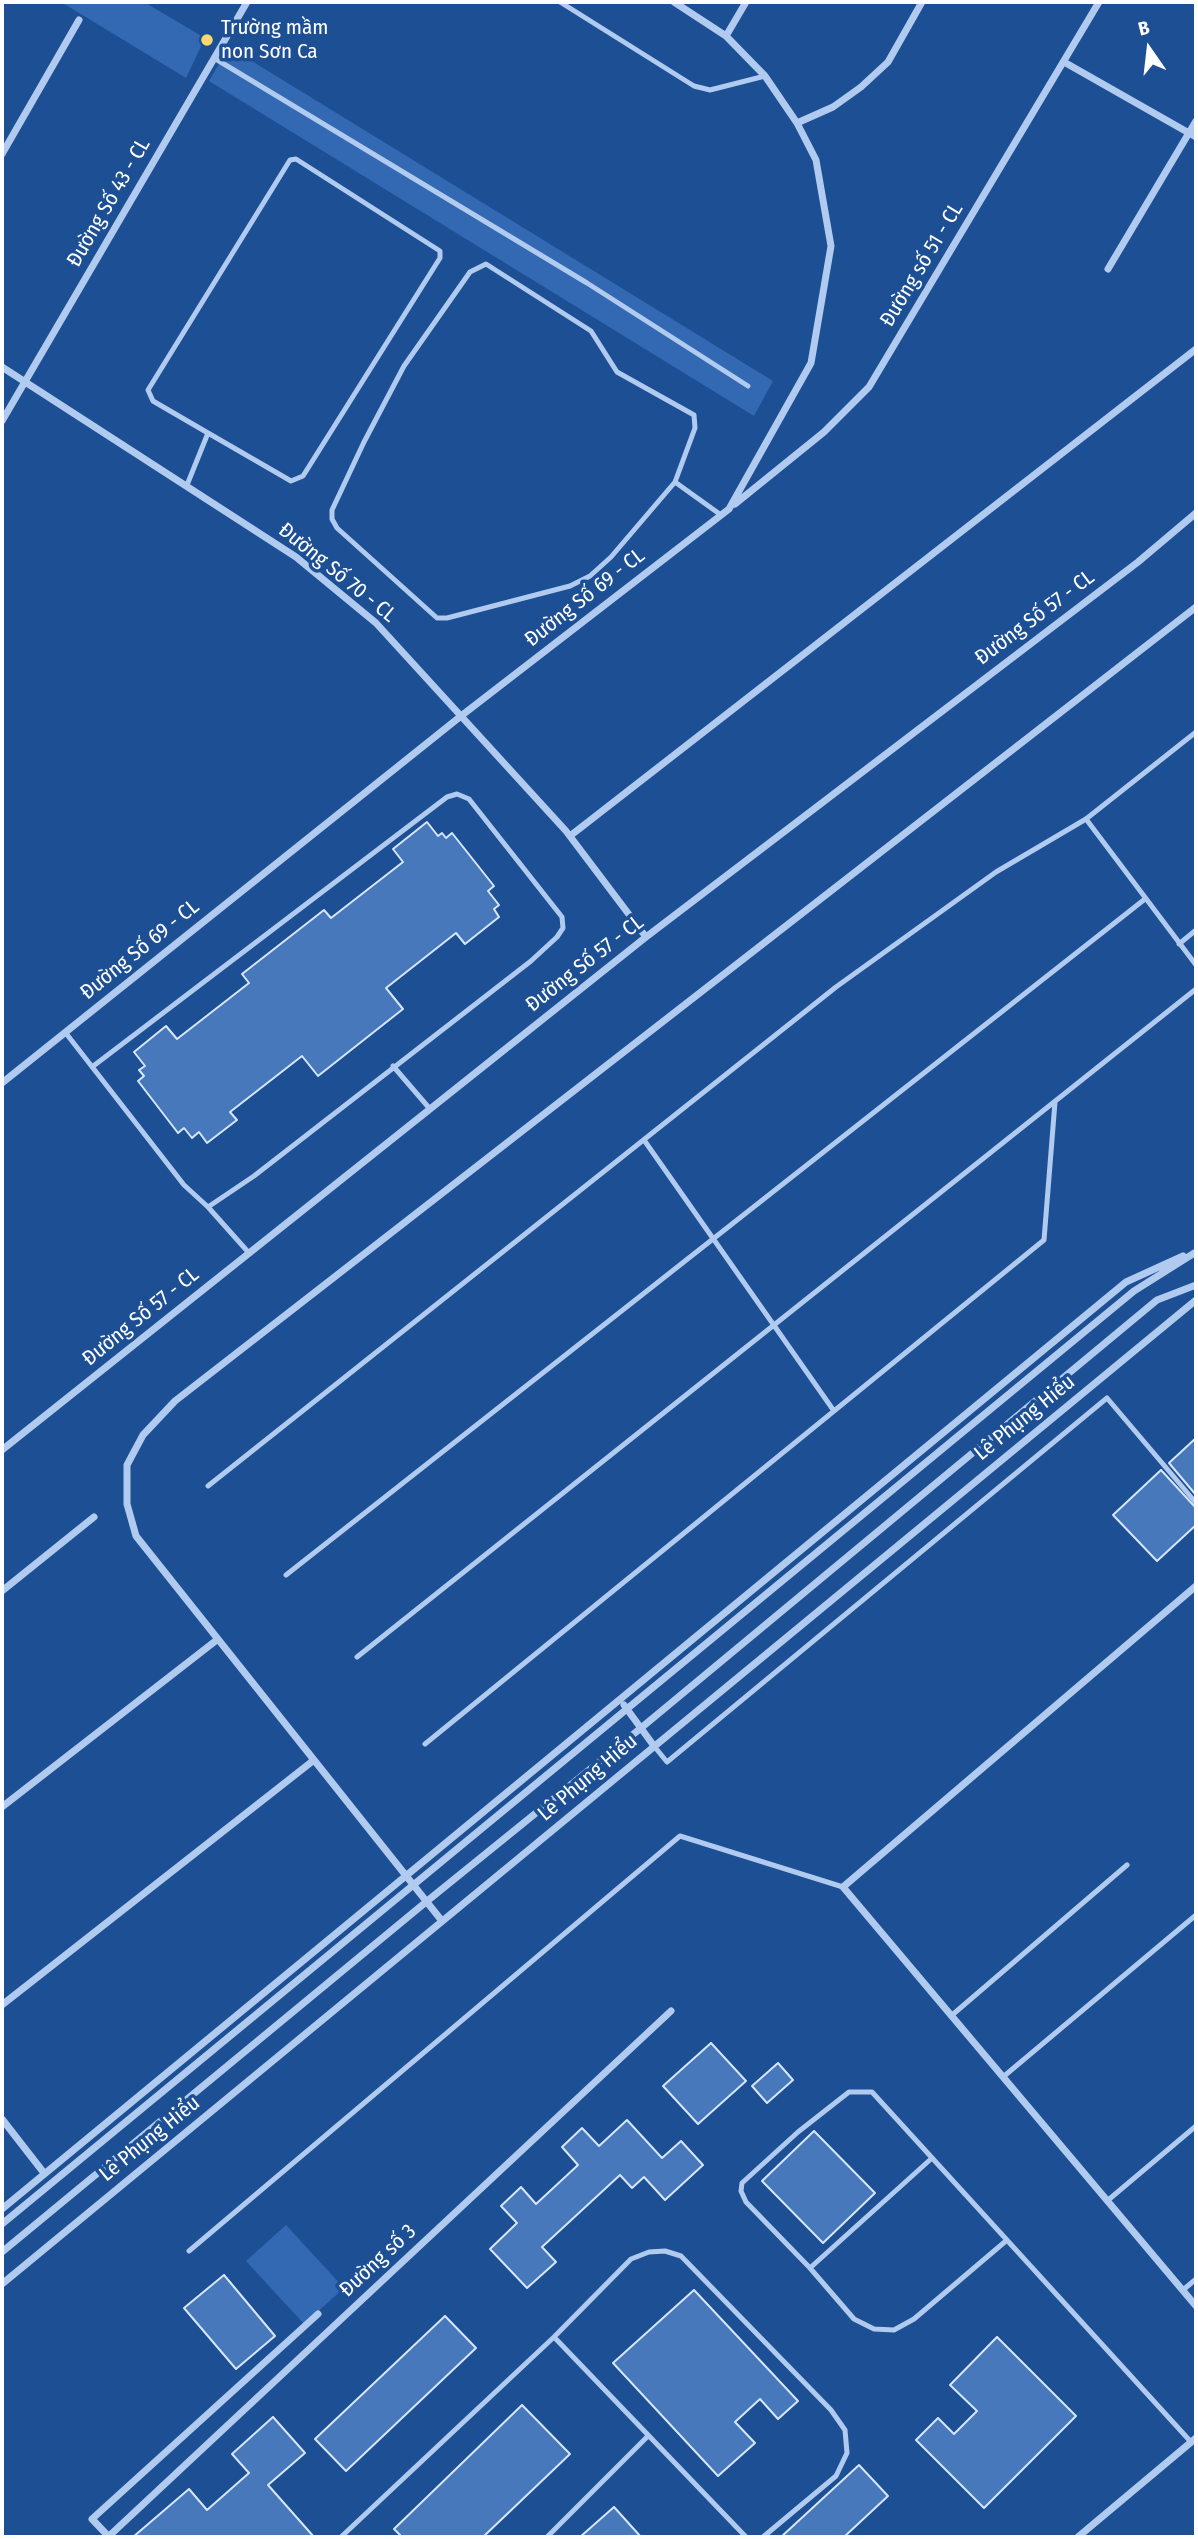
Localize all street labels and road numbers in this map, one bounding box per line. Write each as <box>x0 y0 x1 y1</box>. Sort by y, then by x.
street label: Đường Số 43 - CL <box>62 134 156 272</box>
street label: Đường số 51 - CL <box>875 198 969 332</box>
street label: Đường Số 70 - CL <box>273 518 401 628</box>
street label: Đường Số 69 - CL <box>520 543 650 653</box>
street label: Đường Số 57 - CL <box>970 565 1100 671</box>
street label: Đường Số 69 - CL <box>76 895 204 1005</box>
street label: Đường Số 57 - CL <box>521 910 649 1018</box>
street label: Đường Số 57 - CL <box>78 1262 204 1372</box>
street label: Lê Phụng Hiểu <box>970 1370 1080 1466</box>
street label: Lê Phụng Hiểu <box>533 1729 643 1827</box>
street label: Lê Phụng Hiểu <box>95 2091 205 2187</box>
street label: Đường số 3 <box>335 2219 421 2303</box>

